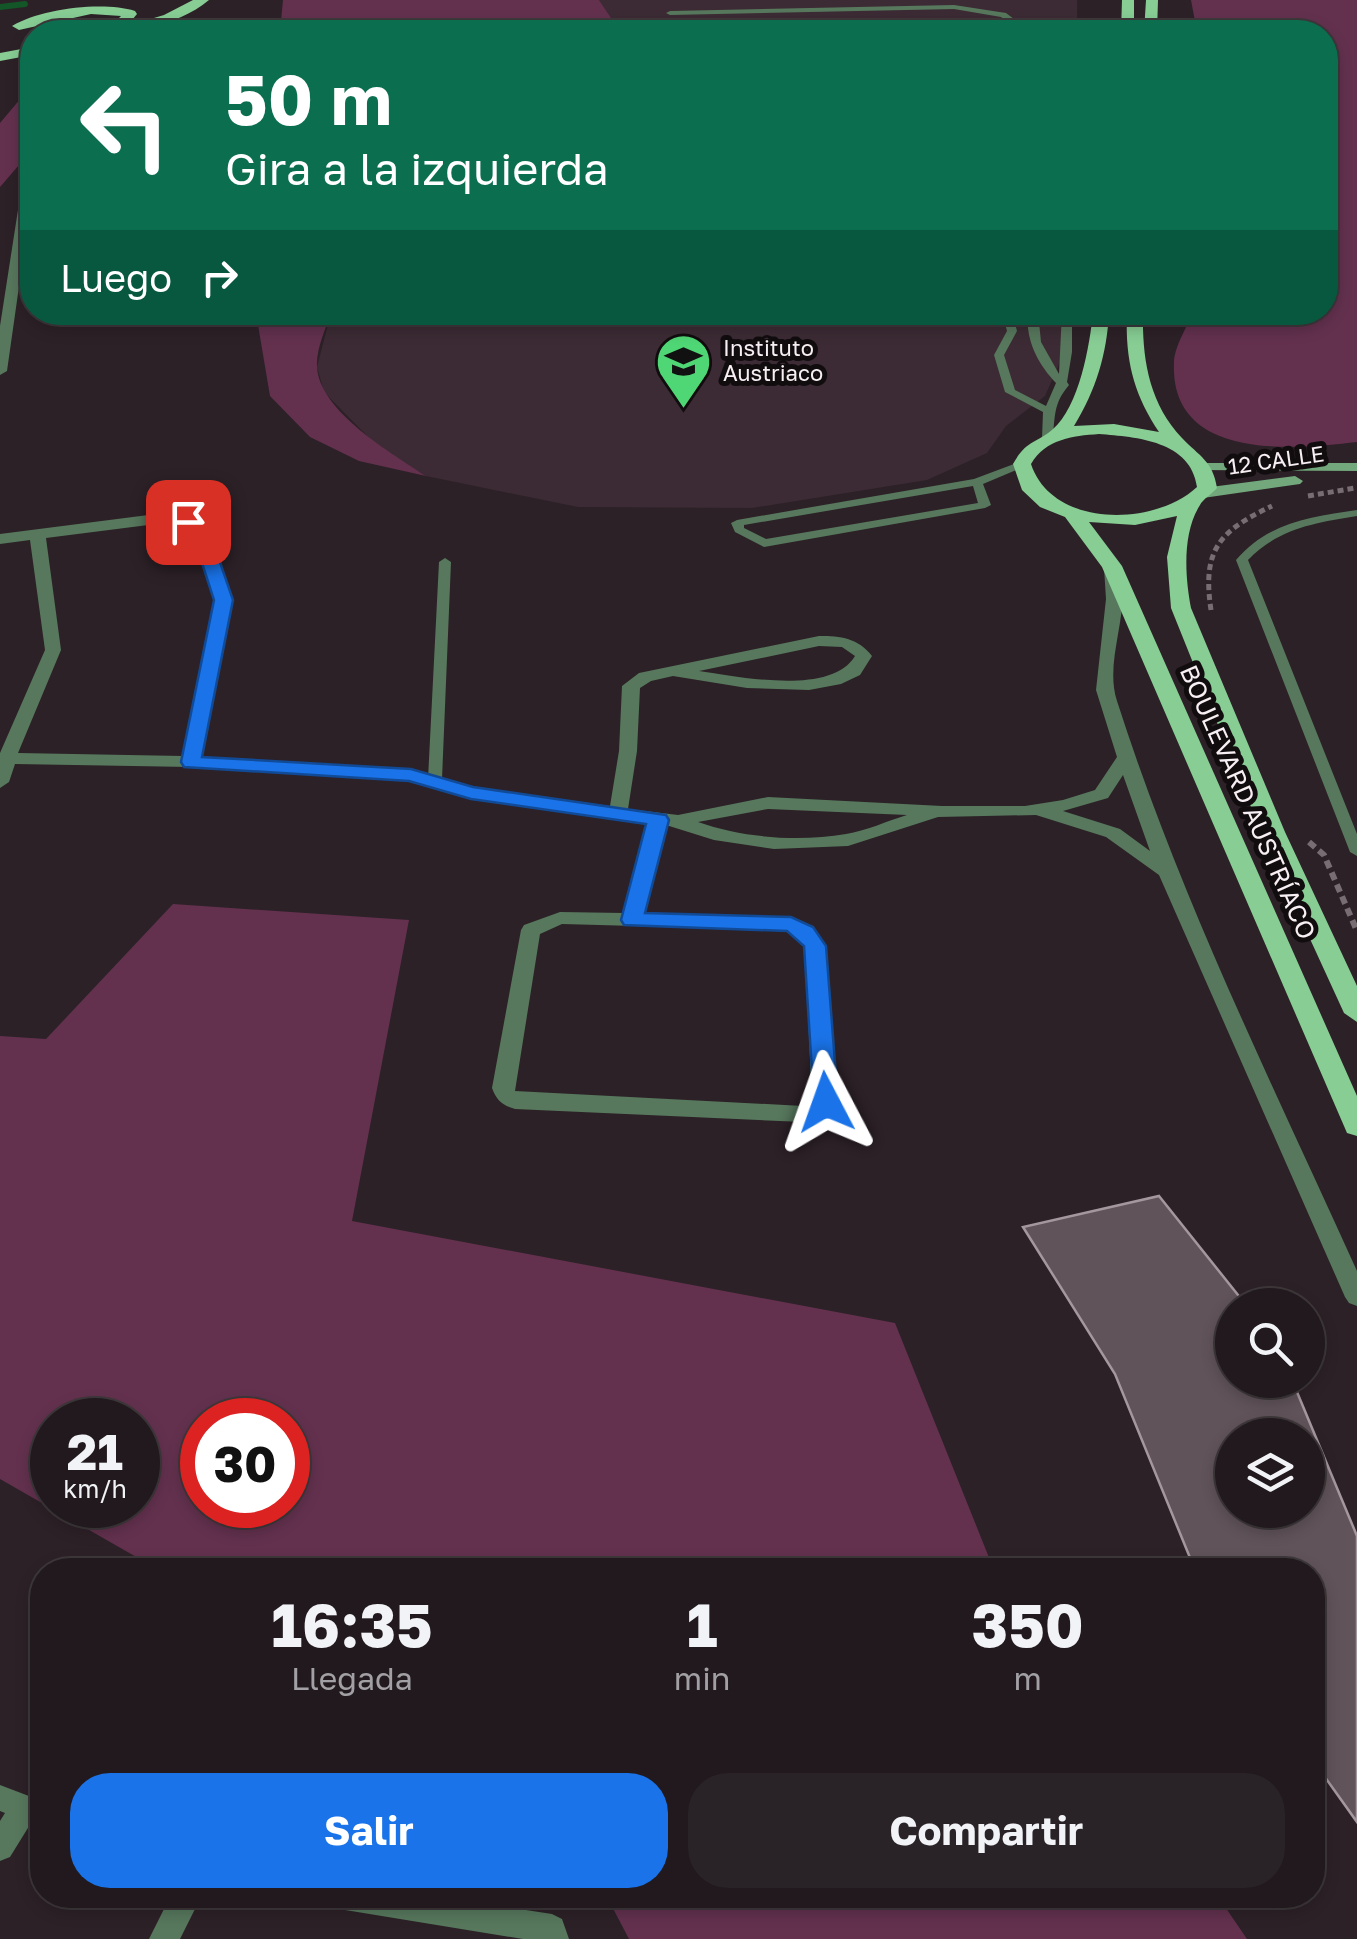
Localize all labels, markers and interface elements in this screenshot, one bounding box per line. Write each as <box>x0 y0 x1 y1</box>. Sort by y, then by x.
text: 50 m <box>225 56 392 140</box>
icon: left <box>60 60 190 190</box>
text: Gira a la izquierda <box>225 141 609 195</box>
icon: right <box>192 250 247 305</box>
text: Luego <box>60 255 172 300</box>
school or university icon: Instituto Austriaco <box>654 331 714 410</box>
place label: Instituto Austriaco <box>723 334 823 386</box>
street label: 12 CALLE <box>1226 439 1326 480</box>
pin <box>146 480 231 565</box>
icon: arrive <box>161 495 216 550</box>
street label: BOULEVARD AUSTRÍACO <box>1174 660 1323 944</box>
position arrow <box>774 1050 878 1154</box>
map controls <box>1215 1288 1325 1528</box>
button: search <box>1215 1288 1325 1398</box>
speed limit sign: 30 <box>180 1398 310 1528</box>
button: layers <box>1215 1418 1325 1528</box>
text: 21 <box>67 1421 123 1481</box>
text: km/h <box>63 1473 127 1504</box>
text: 16:35 <box>271 1588 433 1660</box>
text: 1 <box>687 1588 718 1660</box>
text: 350 <box>972 1588 1084 1660</box>
text: Llegada <box>291 1659 413 1697</box>
text: min <box>674 1659 730 1697</box>
text: m <box>1014 1659 1042 1697</box>
button: Salir <box>70 1773 668 1888</box>
button: Compartir <box>688 1773 1285 1888</box>

